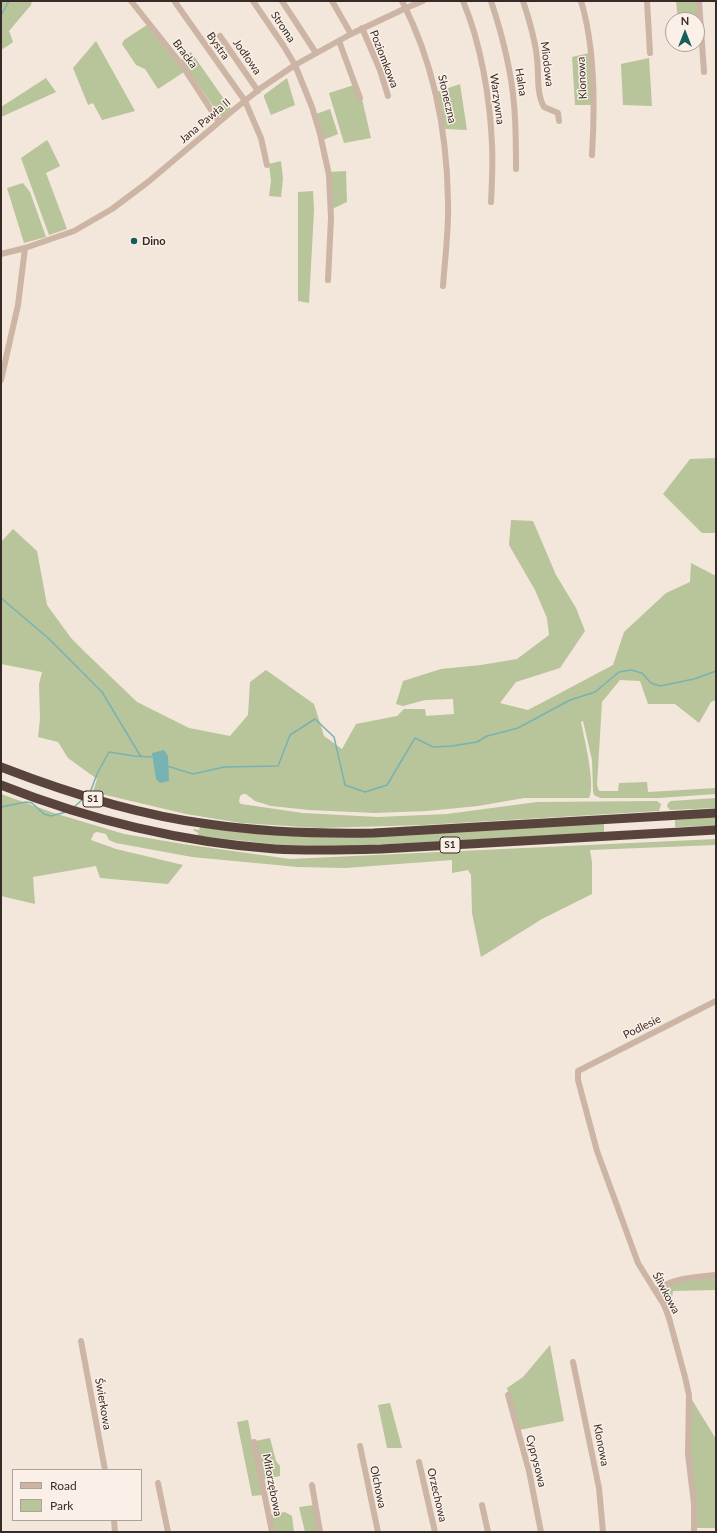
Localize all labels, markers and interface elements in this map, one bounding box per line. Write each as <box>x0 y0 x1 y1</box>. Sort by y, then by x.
street label: Stroma <box>268 9 298 45</box>
north arrow <box>665 12 705 52</box>
text: N <box>681 14 689 27</box>
street label: Poziomkowa <box>367 28 401 90</box>
street label: Bystra <box>204 30 232 62</box>
street label: Bracka <box>170 37 200 71</box>
street label: Jodłowa <box>230 37 264 77</box>
street label: Miodowa <box>538 41 556 87</box>
street label: Klonowa <box>574 56 590 100</box>
street label: Halna <box>512 67 530 97</box>
street label: Warzywna <box>487 73 507 125</box>
street label: Słoneczna <box>435 74 459 124</box>
street label: Jana Pawła II <box>177 96 233 146</box>
place label: Dino <box>142 234 166 248</box>
marker: Dino <box>129 236 139 246</box>
road number: S1 <box>83 791 103 807</box>
road number: S1 <box>440 837 460 853</box>
street label: Podlesie <box>621 1012 663 1042</box>
street label: Śliwkowa <box>650 1270 682 1316</box>
street label: Świerkowa <box>92 1377 114 1431</box>
street label: Klonowa <box>590 1423 612 1467</box>
street label: Cyprysowa <box>523 1433 549 1489</box>
street label: Miłorzębowa <box>259 1453 285 1517</box>
street label: Olchowa <box>367 1465 389 1509</box>
street label: Orzechowa <box>424 1467 450 1523</box>
legend <box>12 1469 142 1521</box>
text: Road <box>50 1478 77 1493</box>
text: Park <box>50 1498 73 1513</box>

